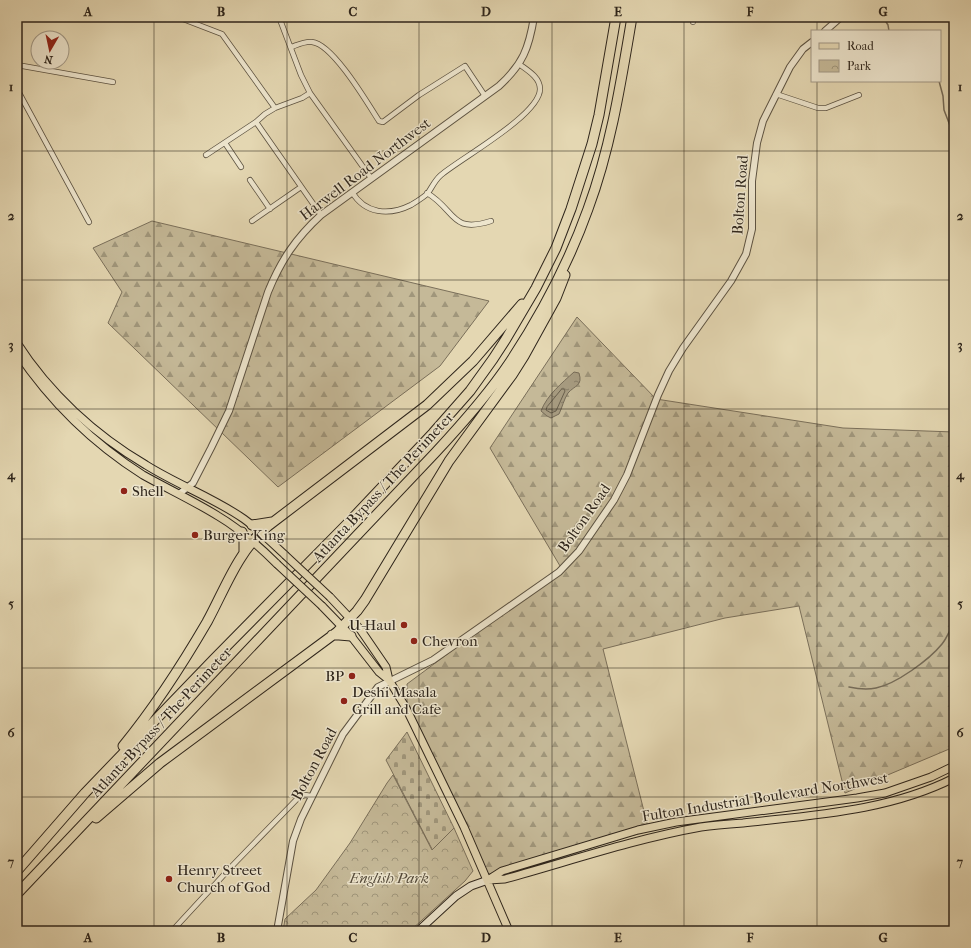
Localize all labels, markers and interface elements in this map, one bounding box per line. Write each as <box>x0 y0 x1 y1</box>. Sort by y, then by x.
text: A <box>83 4 93 19</box>
text: B <box>217 4 226 19</box>
text: C <box>349 4 358 19</box>
text: D <box>481 4 491 19</box>
text: E <box>614 4 622 19</box>
text: F <box>746 4 754 19</box>
text: G <box>878 4 888 19</box>
north arrow <box>30 30 70 70</box>
legend <box>811 30 941 82</box>
text: Road <box>847 39 874 53</box>
text: N <box>43 52 54 66</box>
text: Park <box>847 59 872 73</box>
text: 1 <box>9 79 14 94</box>
text: 1 <box>958 79 963 94</box>
street label: Harwell Road Northwest <box>296 113 435 224</box>
street label: Bolton Road <box>728 154 752 235</box>
text: 2 <box>8 208 15 223</box>
text: 2 <box>957 208 964 223</box>
text: 3 <box>8 337 14 353</box>
text: 3 <box>957 337 963 353</box>
street label: Atlanta Bypass / The Perimeter <box>308 407 458 567</box>
text: 4 <box>6 467 16 483</box>
text: 4 <box>955 467 965 483</box>
street label: Bolton Road <box>554 480 615 556</box>
place label: Shell <box>132 482 164 500</box>
marker: Shell <box>119 486 129 496</box>
place label: Burger King <box>203 526 286 544</box>
marker: Burger King <box>190 530 200 540</box>
text: 5 <box>8 596 14 611</box>
text: 5 <box>957 596 963 611</box>
place label: U-Haul <box>349 616 396 634</box>
marker: U-Haul <box>399 620 409 630</box>
place label: Chevron <box>422 632 478 650</box>
marker: Chevron <box>409 636 419 646</box>
street label: Atlanta Bypass / The Perimeter <box>86 642 236 802</box>
place label: BP <box>325 667 344 685</box>
marker: BP <box>347 671 357 681</box>
place label: Deshi Masala Grill and Cafe <box>352 683 442 718</box>
marker: Deshi Masala Grill and Cafe <box>339 696 349 706</box>
street label: Bolton Road <box>287 724 341 803</box>
text: 6 <box>7 725 15 740</box>
text: 6 <box>956 725 964 740</box>
street label: Fulton Industrial Boulevard Northwest <box>641 769 890 825</box>
text: 7 <box>7 854 15 869</box>
text: 7 <box>956 854 964 869</box>
place label: Henry Street Church of God <box>177 861 271 896</box>
park label: English Park <box>348 869 429 887</box>
marker: Henry Street Church of God <box>164 874 174 884</box>
text: A <box>83 930 93 945</box>
text: B <box>217 930 226 945</box>
text: C <box>349 930 358 945</box>
text: D <box>481 930 491 945</box>
text: E <box>614 930 622 945</box>
text: F <box>746 930 754 945</box>
text: G <box>878 930 888 945</box>

